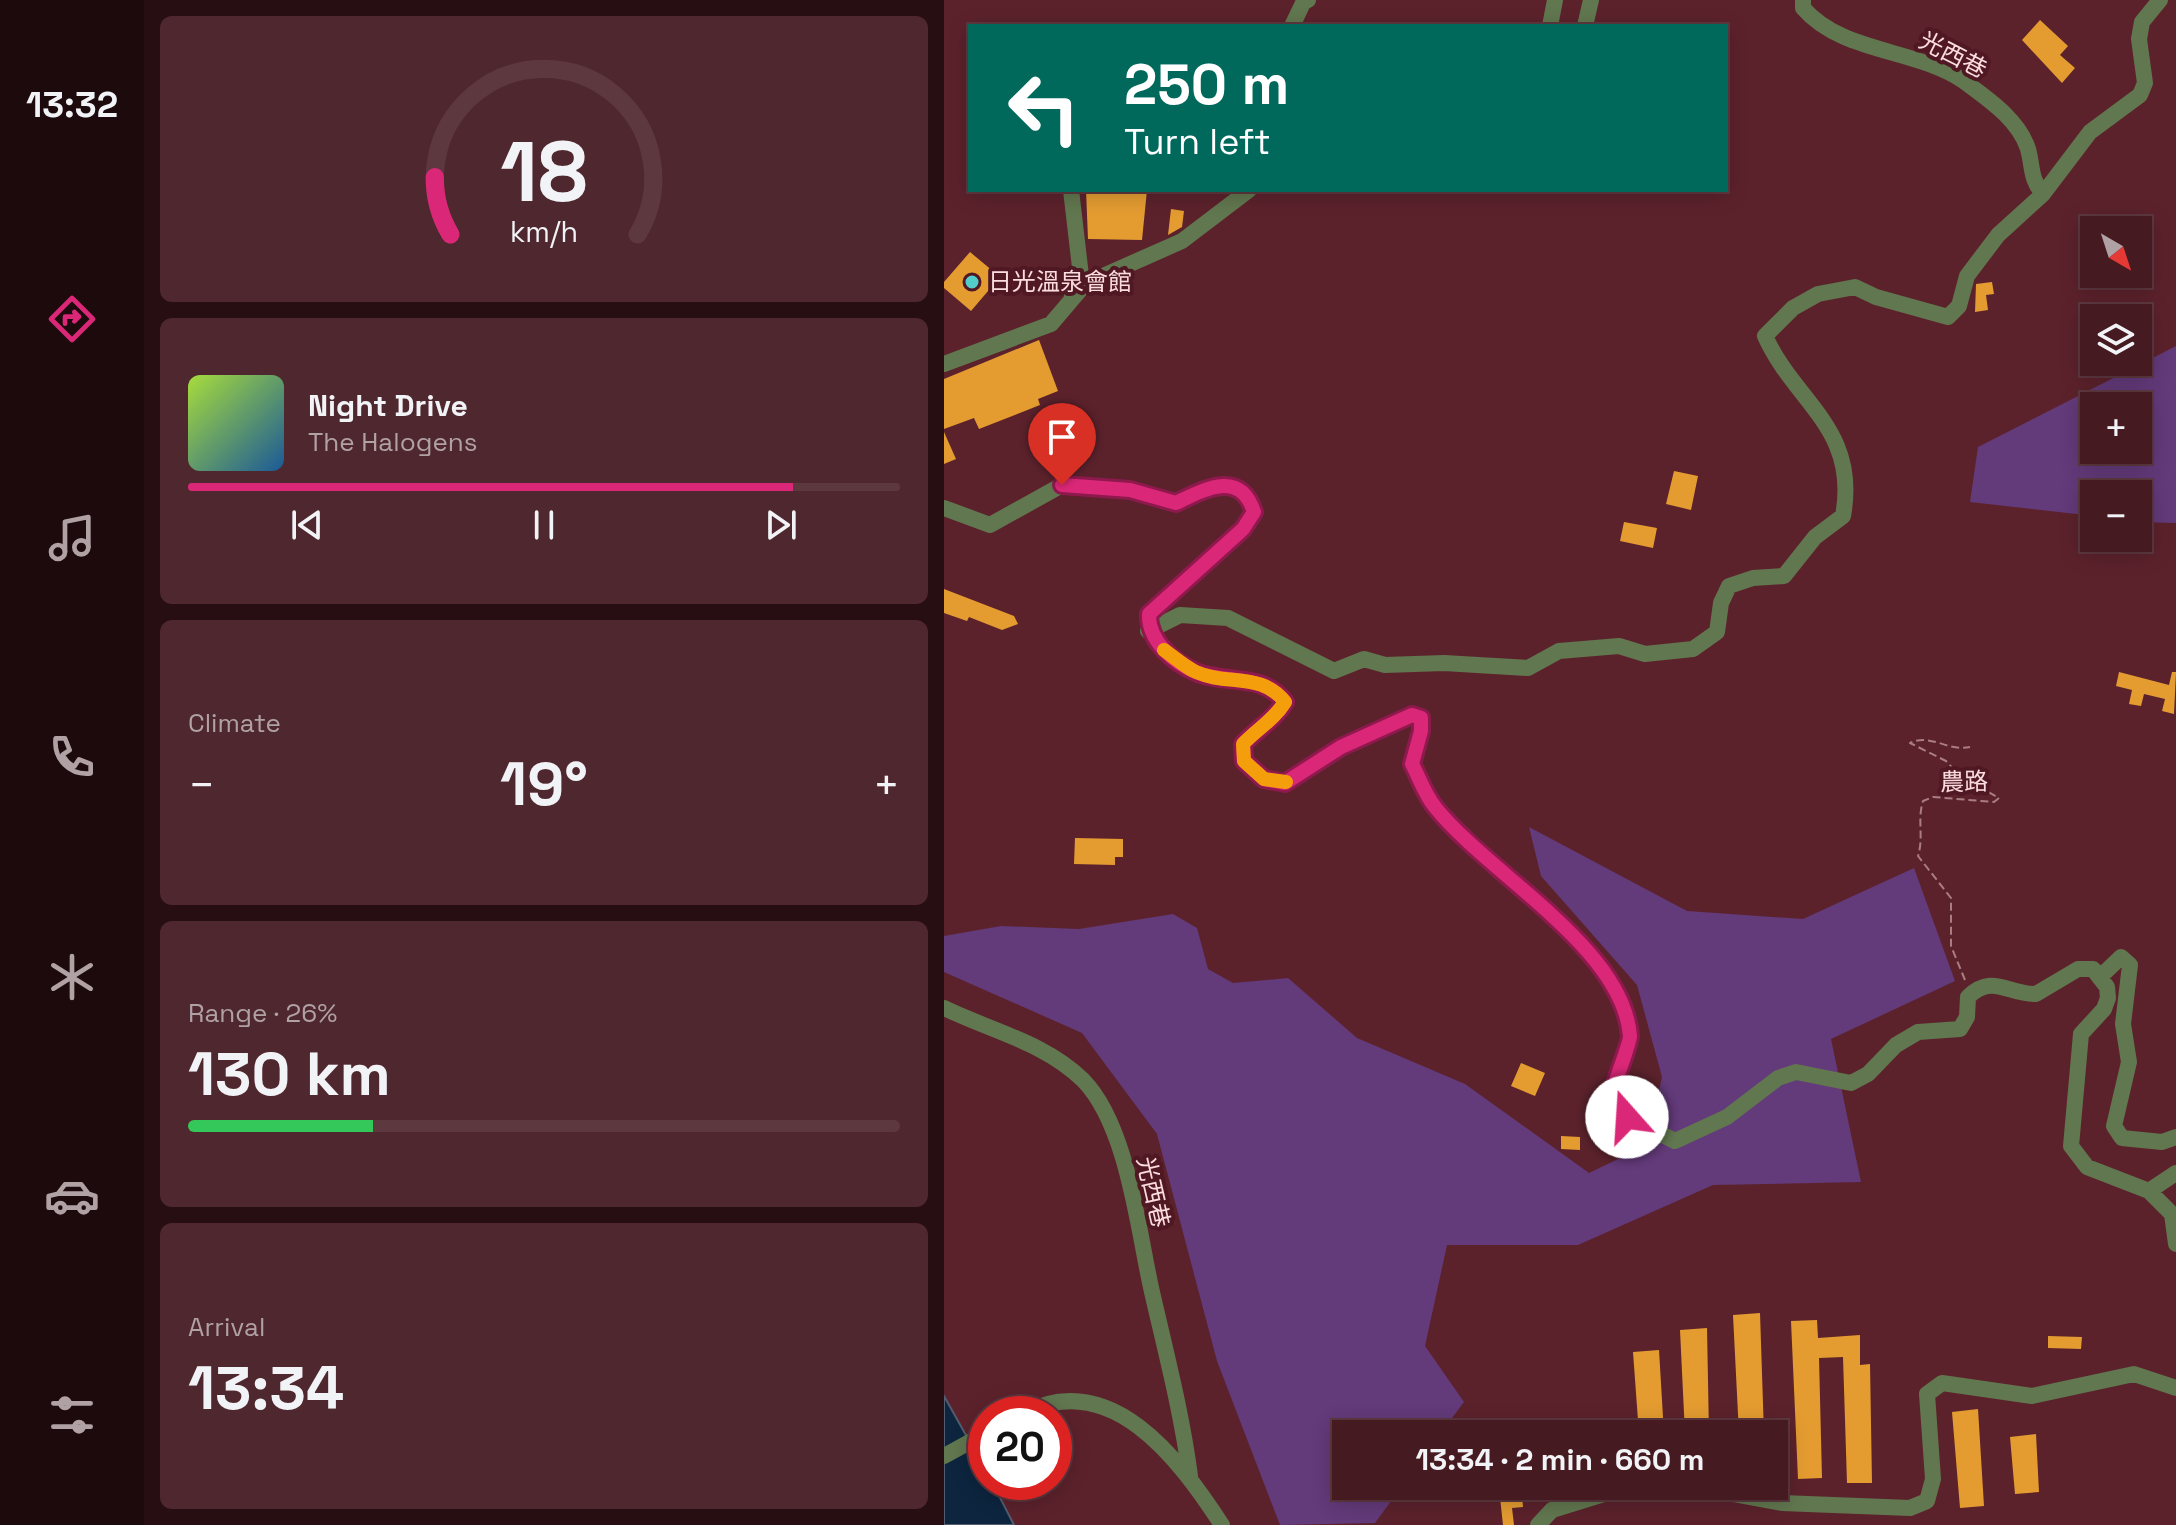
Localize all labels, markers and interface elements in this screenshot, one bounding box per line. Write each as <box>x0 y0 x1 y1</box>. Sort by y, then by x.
street label: 光西巷 <box>1914 24 1992 85</box>
text: 250 m <box>1124 49 1289 120</box>
icon: left <box>992 56 1096 160</box>
text: 13:32 <box>26 82 118 128</box>
text: 18 <box>500 118 588 224</box>
text: Turn left <box>1124 119 1271 165</box>
text: km/h <box>510 214 578 250</box>
north arrow <box>2080 216 2152 288</box>
map controls <box>2080 216 2152 552</box>
place label: 日光溫泉會館 <box>988 266 1132 297</box>
marker: 日光溫泉會館 <box>963 273 981 291</box>
icon: directions <box>44 291 100 347</box>
button: layers <box>2080 304 2152 376</box>
text: Night Drive <box>308 386 468 425</box>
button: + <box>2080 392 2152 464</box>
pin <box>1028 403 1096 485</box>
icon: arrive <box>1040 415 1084 459</box>
text: The Halogens <box>308 425 477 459</box>
button: − <box>2080 480 2152 552</box>
icon: previous <box>285 503 329 547</box>
icon: pause <box>522 503 566 547</box>
icon: next <box>759 503 803 547</box>
icon: music <box>44 510 100 566</box>
text: Climate <box>188 706 281 740</box>
icon: phone <box>44 729 100 785</box>
text: 19° <box>500 746 588 823</box>
text: − <box>188 757 215 813</box>
text: + <box>873 757 900 813</box>
street label: 農路 <box>1940 766 1988 797</box>
icon: climate <box>44 949 100 1005</box>
text: Range · 26% <box>188 996 337 1030</box>
text: 130 km <box>188 1036 391 1113</box>
position arrow <box>1585 1075 1669 1159</box>
street label: 光西巷 <box>1130 1153 1177 1230</box>
icon: car <box>44 1168 100 1224</box>
text: Arrival <box>188 1310 265 1344</box>
text: 13:34 <box>188 1350 344 1427</box>
icon: filters <box>44 1387 100 1443</box>
speed limit sign: 20 <box>968 1396 1072 1500</box>
text: 13:34 · 2 min · 660 m <box>1416 1440 1704 1479</box>

